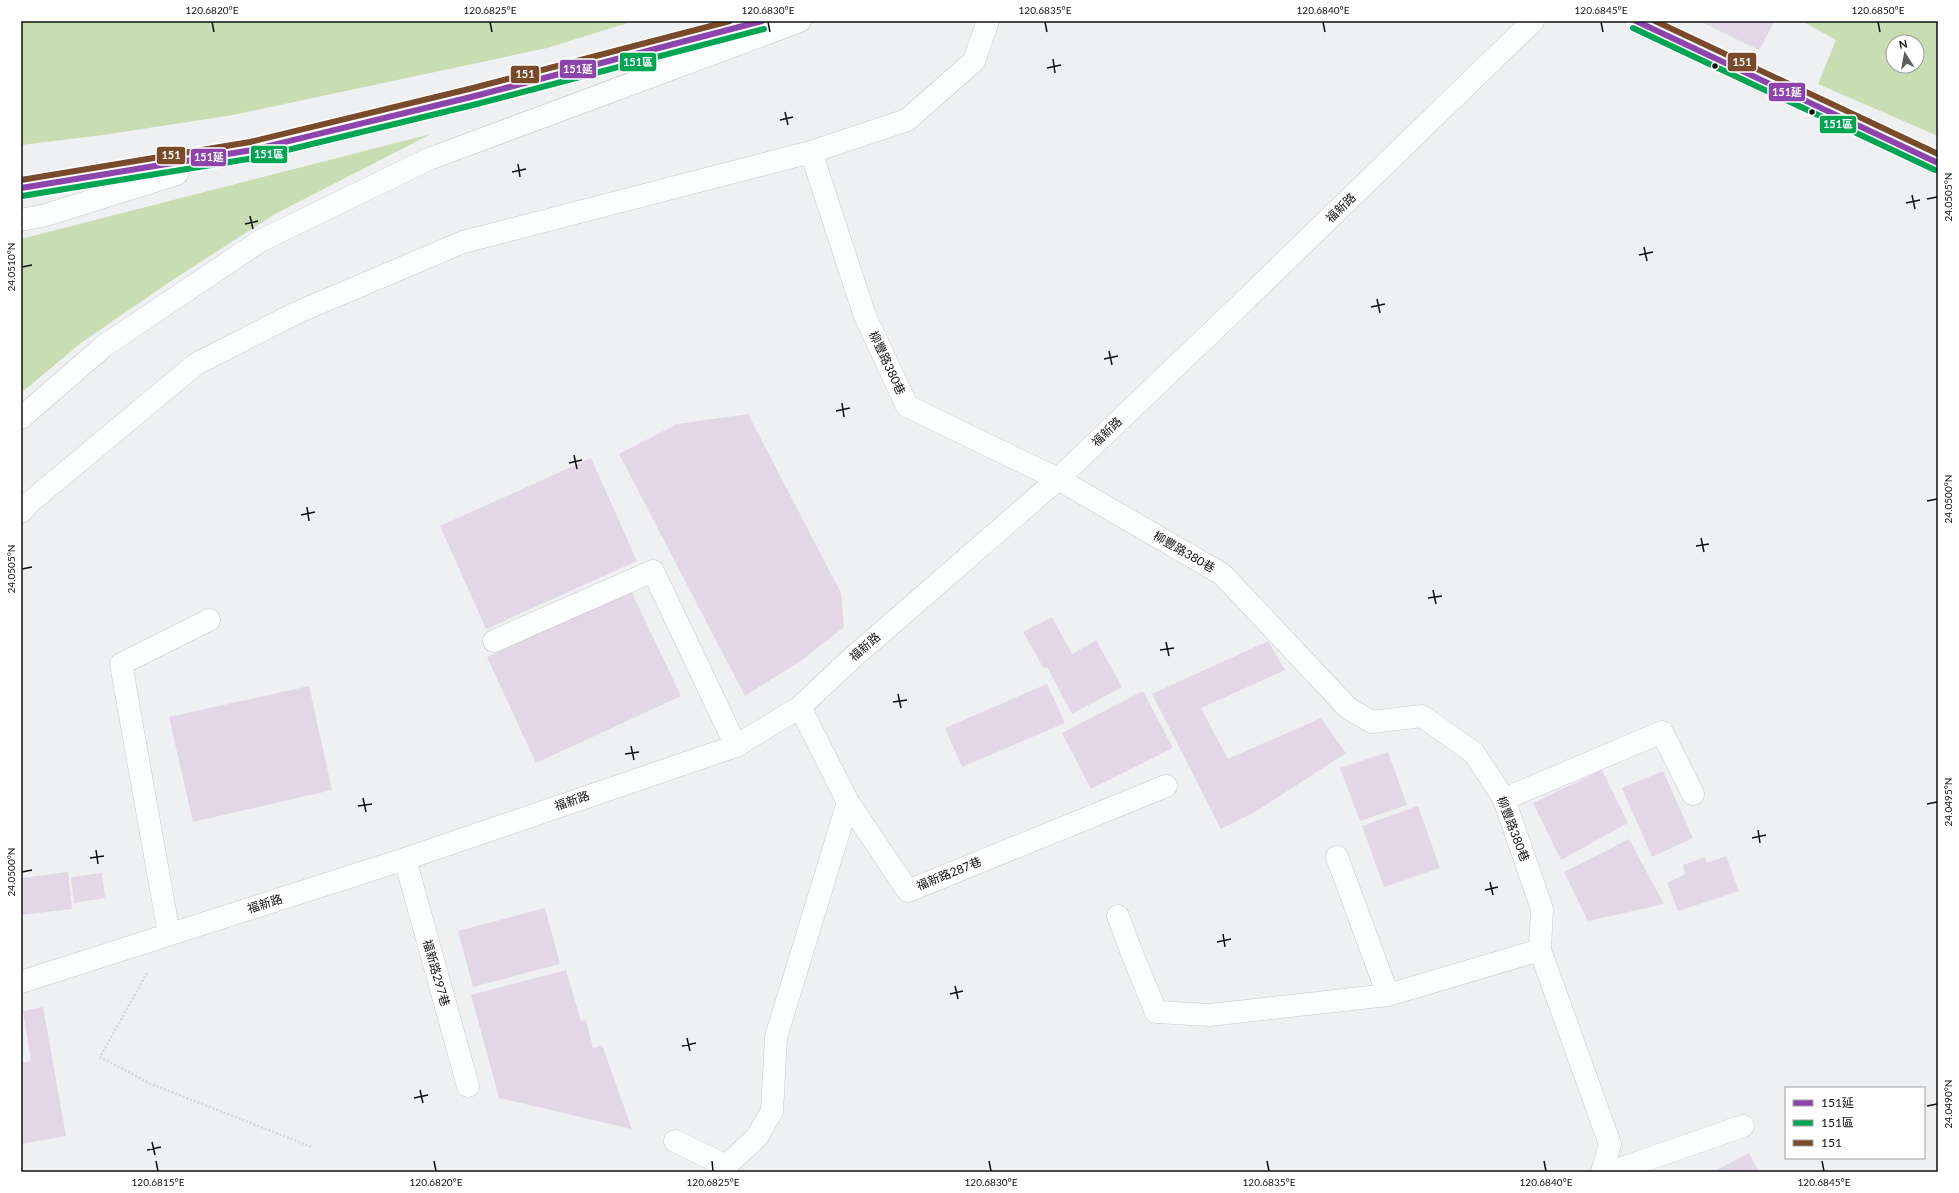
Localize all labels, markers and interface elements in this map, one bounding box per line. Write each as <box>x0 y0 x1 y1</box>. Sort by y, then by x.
text: 120.6820°E <box>186 4 239 16</box>
text: 120.6825°E <box>464 4 517 16</box>
text: 120.6830°E <box>742 4 795 16</box>
text: 120.6835°E <box>1019 4 1072 16</box>
text: 120.6840°E <box>1297 4 1350 16</box>
text: 120.6845°E <box>1575 4 1628 16</box>
text: 120.6850°E <box>1852 4 1905 16</box>
north arrow <box>1885 34 1925 74</box>
text: N <box>1898 37 1908 51</box>
line badge: 151區 <box>619 52 657 72</box>
line badge: 151 <box>1727 52 1757 72</box>
text: 151區 <box>623 55 653 68</box>
text: 151 <box>1732 55 1752 68</box>
line badge: 151延 <box>559 59 597 79</box>
unlabelled marker <box>1710 61 1720 71</box>
text: 151延 <box>563 62 593 75</box>
line badge: 151 <box>510 65 540 84</box>
text: 151 <box>515 67 535 80</box>
line badge: 151延 <box>1768 82 1806 102</box>
text: 151延 <box>1772 85 1802 98</box>
unlabelled marker <box>1807 107 1817 117</box>
line badge: 151區 <box>1819 115 1857 134</box>
text: 151區 <box>1823 117 1853 130</box>
line badge: 151區 <box>250 145 288 164</box>
line badge: 151 <box>156 146 186 165</box>
text: 151區 <box>254 147 284 160</box>
text: 151 <box>161 148 181 161</box>
line badge: 151延 <box>190 148 227 167</box>
text: 151延 <box>194 150 224 163</box>
text: 24.0505°N <box>1942 173 1954 221</box>
street label: 福新路 <box>1322 190 1359 226</box>
text: 24.0510°N <box>5 243 17 291</box>
street label: 柳豐路380巷 <box>866 328 909 397</box>
street label: 福新路 <box>1088 414 1125 450</box>
text: 24.0500°N <box>1942 475 1954 523</box>
street label: 柳豐路380巷 <box>1151 528 1218 575</box>
text: 24.0505°N <box>5 545 17 593</box>
street label: 福新路 <box>846 629 883 664</box>
text: 24.0495°N <box>1942 778 1954 826</box>
street label: 福新路 <box>552 788 591 813</box>
street label: 柳豐路380巷 <box>1494 794 1533 864</box>
text: 24.0500°N <box>5 848 17 896</box>
street label: 福新路287巷 <box>914 854 984 893</box>
street label: 福新路 <box>245 891 284 916</box>
street label: 福新路297巷 <box>420 938 453 1008</box>
text: 24.0490°N <box>1942 1080 1954 1128</box>
legend <box>1785 1087 1925 1159</box>
text: 151延 <box>1821 1095 1854 1110</box>
text: 151區 <box>1821 1115 1854 1130</box>
text: 151 <box>1821 1135 1842 1150</box>
text: 120.6815°E <box>132 1176 185 1188</box>
text: 120.6820°E <box>410 1176 463 1188</box>
text: 120.6825°E <box>687 1176 740 1188</box>
text: 120.6830°E <box>965 1176 1018 1188</box>
text: 120.6835°E <box>1243 1176 1296 1188</box>
text: 120.6840°E <box>1520 1176 1573 1188</box>
text: 120.6845°E <box>1798 1176 1851 1188</box>

